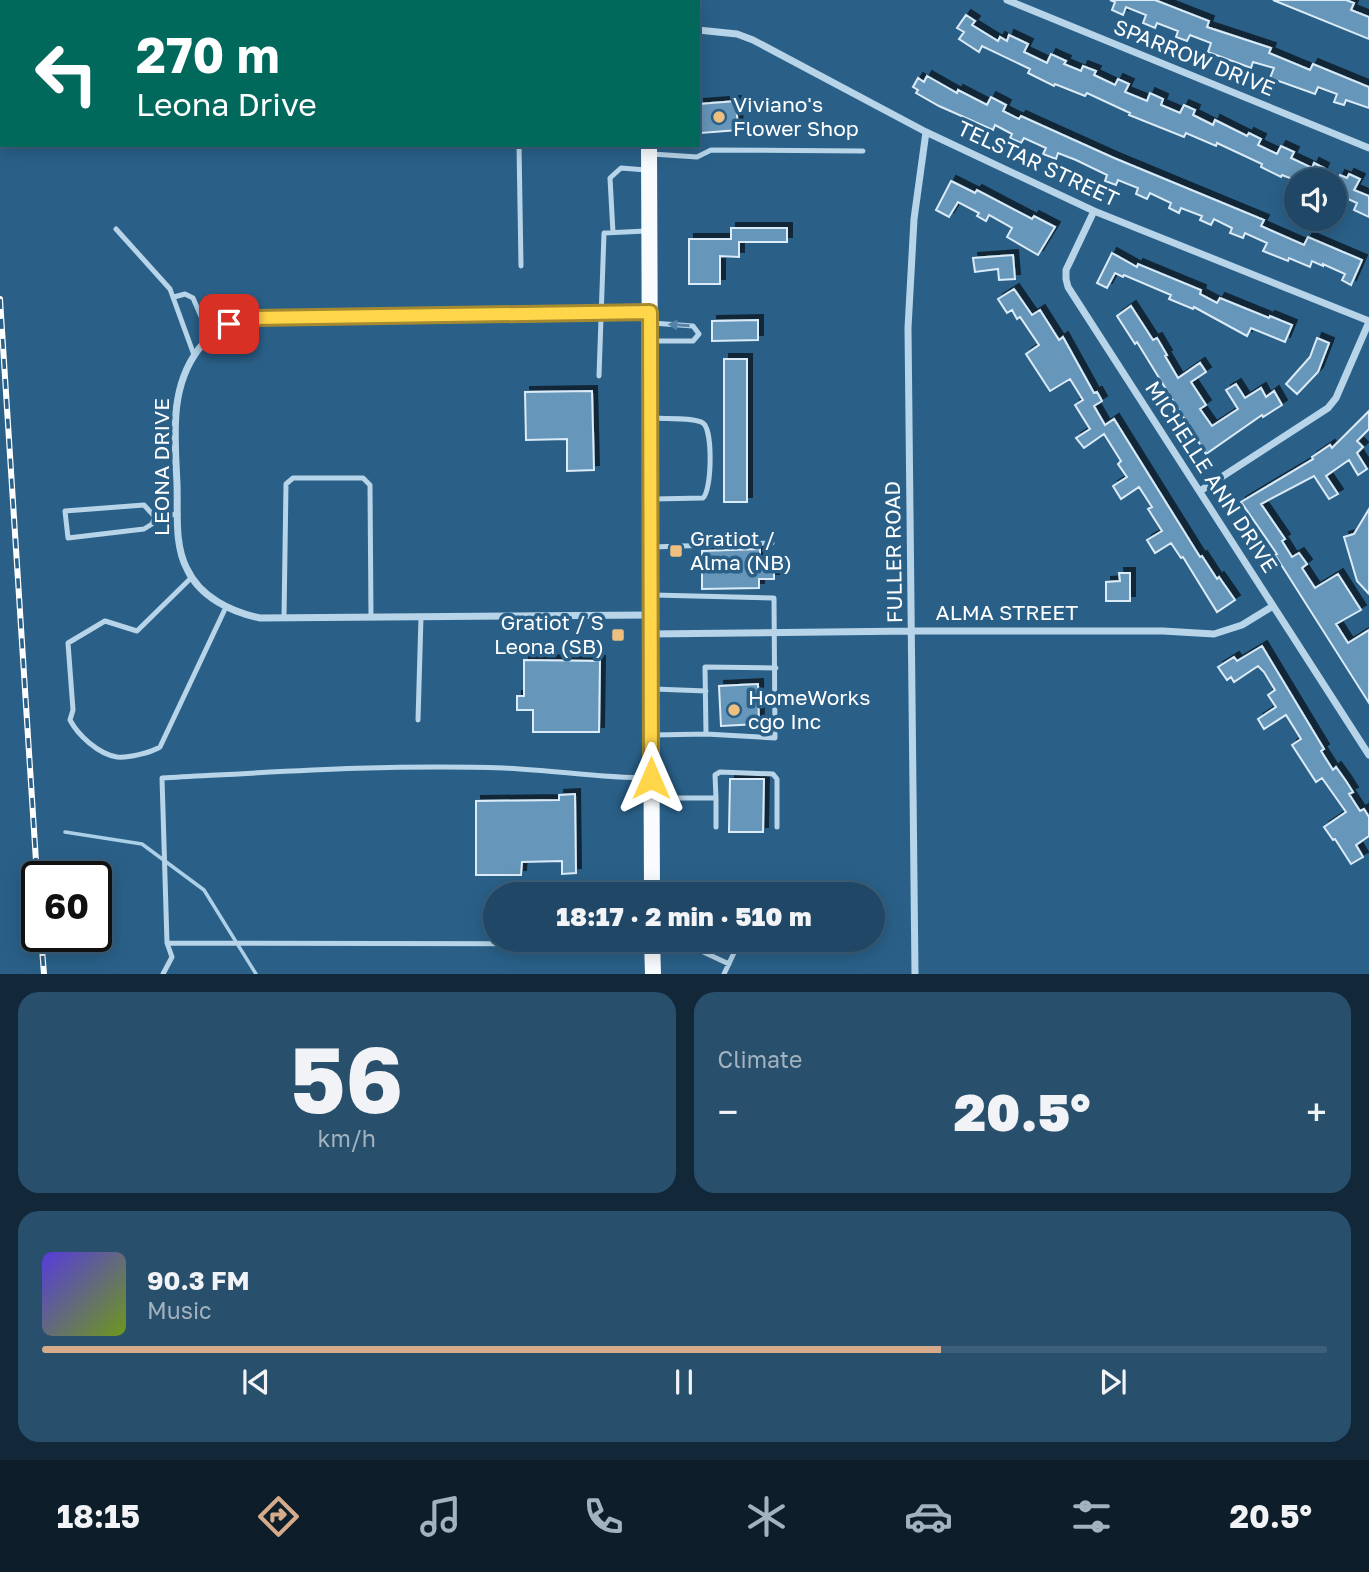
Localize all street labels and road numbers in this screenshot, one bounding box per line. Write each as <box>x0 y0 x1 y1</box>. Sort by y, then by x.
street label: SPARROW DRIVE <box>1110 13 1279 101</box>
street label: TELSTAR STREET <box>954 114 1123 212</box>
street label: MICHELLE ANN DRIVE <box>1140 376 1284 577</box>
street label: LEONA DRIVE <box>148 398 174 536</box>
street label: FULLER ROAD <box>879 481 907 623</box>
street label: ALMA STREET <box>936 599 1078 625</box>

